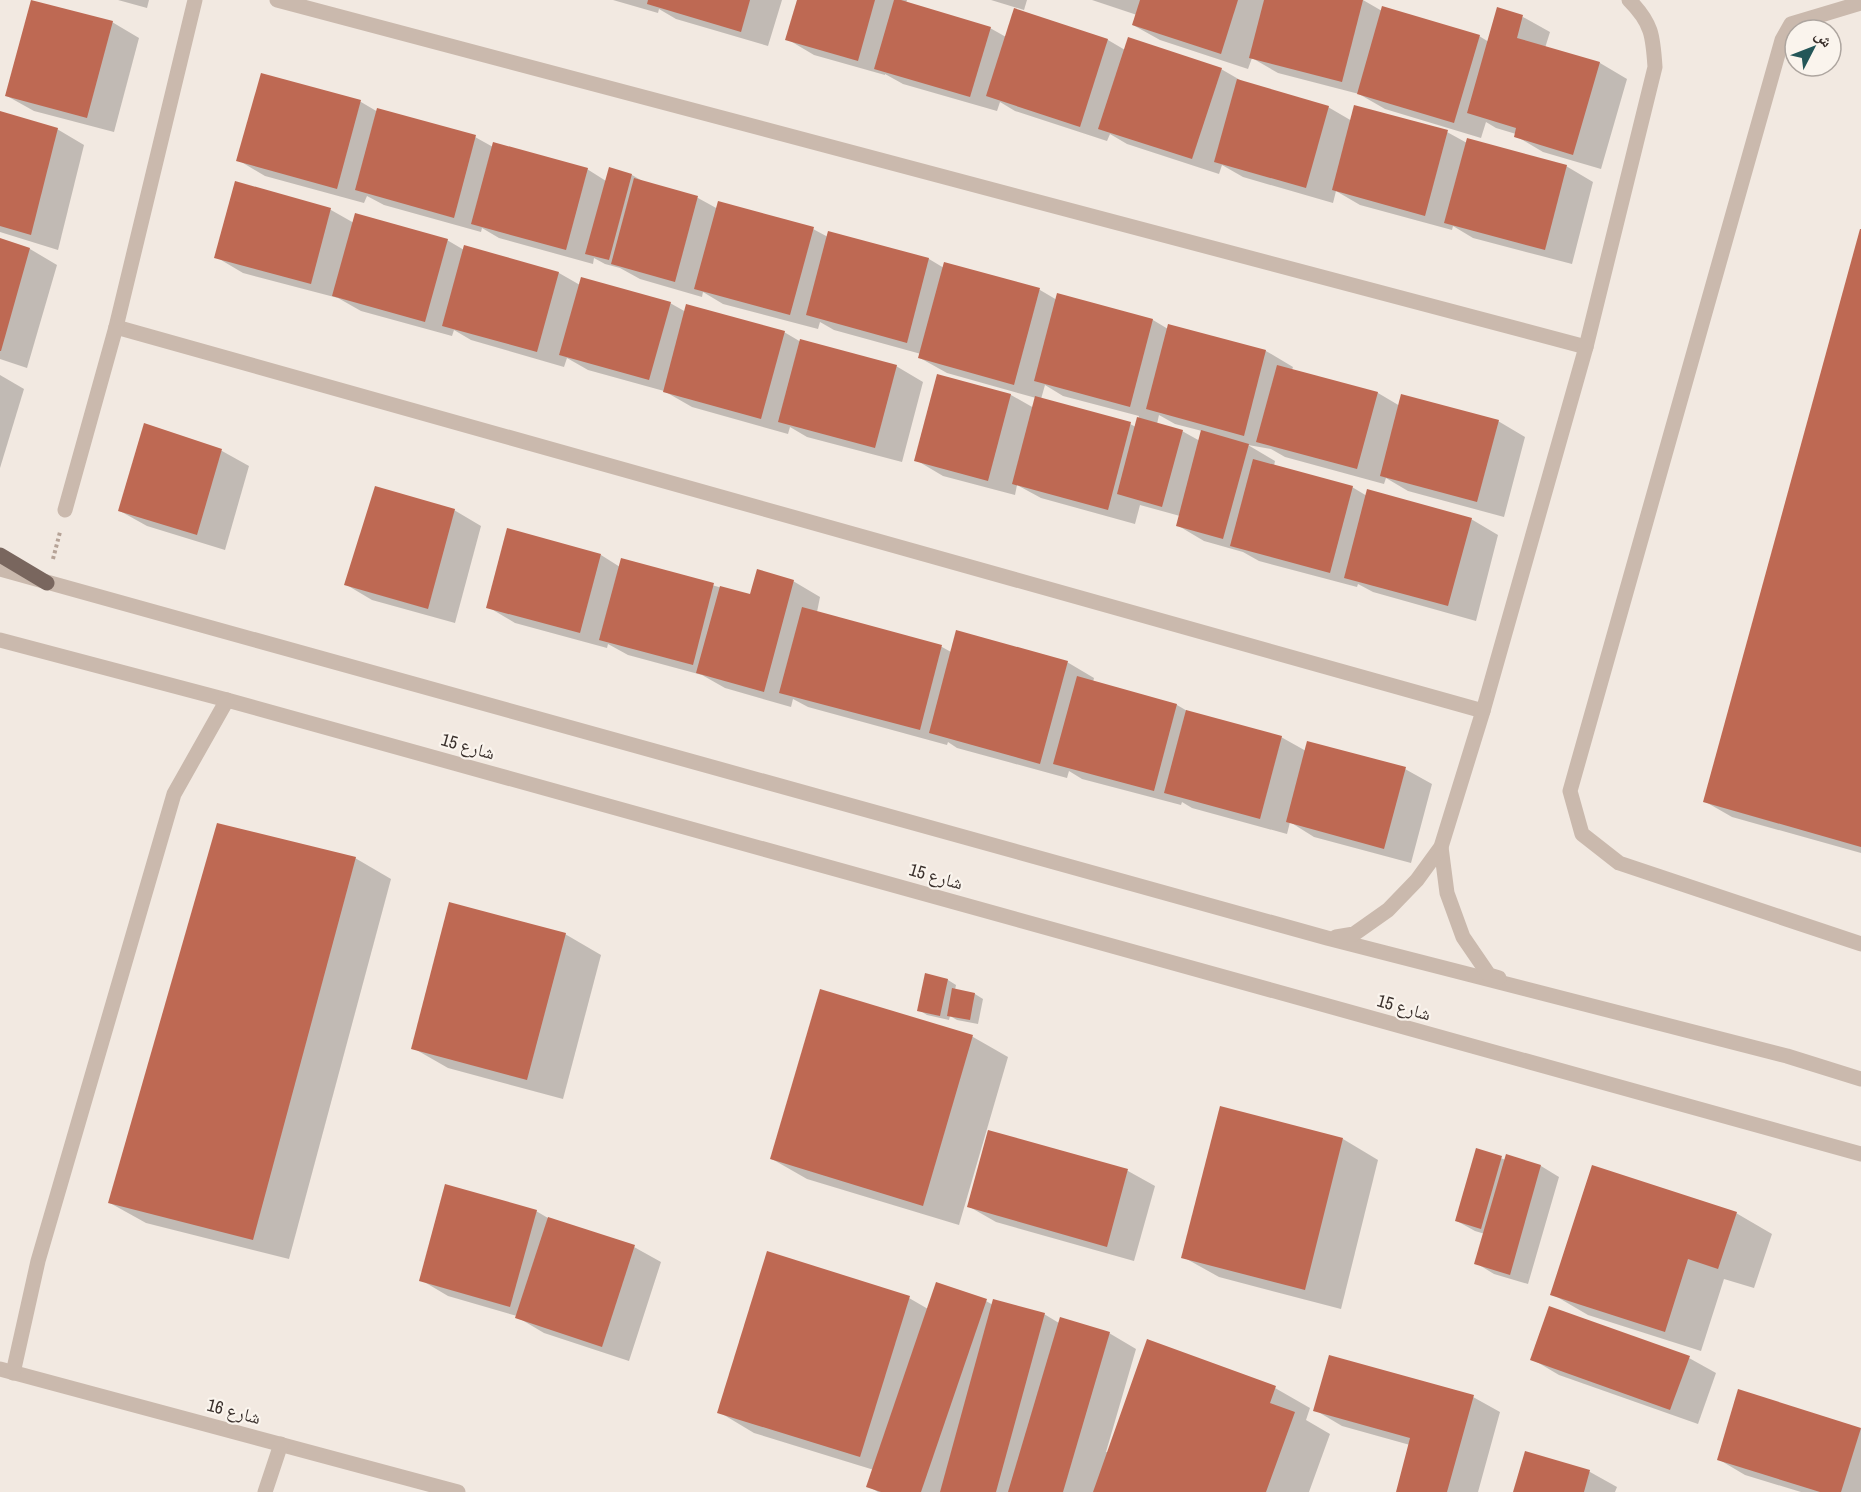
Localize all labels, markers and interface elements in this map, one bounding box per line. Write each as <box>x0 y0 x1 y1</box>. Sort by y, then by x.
north arrow <box>1783 18 1843 78</box>
text: ش <box>1810 24 1838 52</box>
street label: شارع 15 <box>438 726 498 766</box>
street label: شارع 15 <box>906 856 966 896</box>
street label: شارع 15 <box>1374 987 1434 1027</box>
street label: شارع 16 <box>204 1392 264 1430</box>

